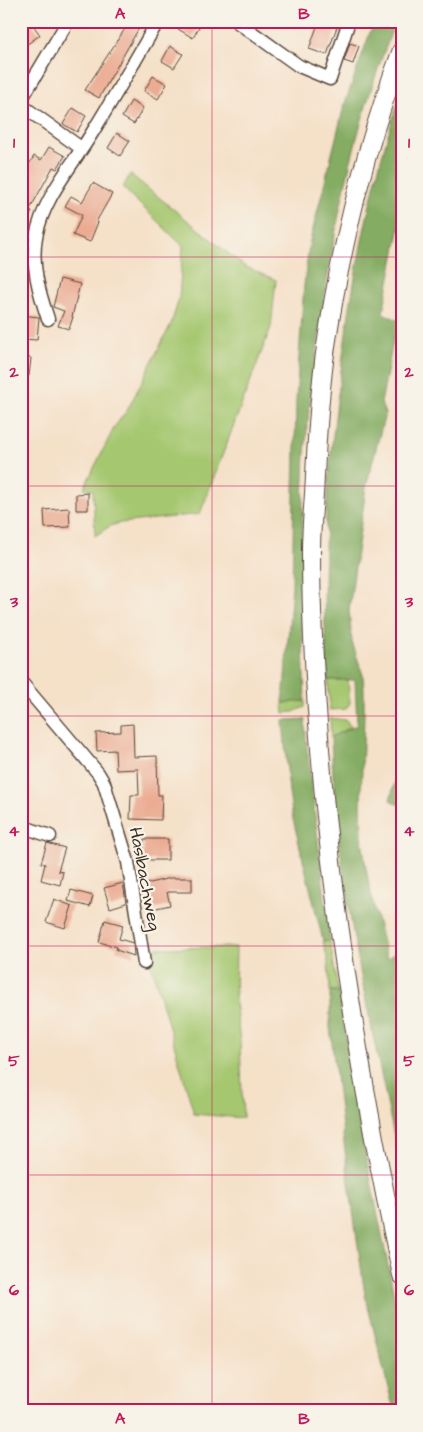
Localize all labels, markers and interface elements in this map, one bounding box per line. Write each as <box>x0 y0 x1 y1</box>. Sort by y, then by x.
text: A <box>115 3 126 25</box>
text: B <box>298 3 310 25</box>
text: 1 <box>13 132 16 154</box>
text: 1 <box>408 132 411 154</box>
text: 2 <box>8 361 19 383</box>
text: 2 <box>403 361 414 383</box>
text: 3 <box>9 591 19 613</box>
text: 3 <box>404 591 414 613</box>
text: 4 <box>9 820 20 842</box>
text: 4 <box>404 820 415 842</box>
street label: Haslbachweg <box>122 825 167 933</box>
text: 5 <box>8 1050 20 1072</box>
text: 5 <box>403 1050 415 1072</box>
text: 6 <box>9 1279 19 1301</box>
text: 6 <box>404 1279 414 1301</box>
text: A <box>115 1408 126 1430</box>
text: B <box>298 1408 310 1430</box>

